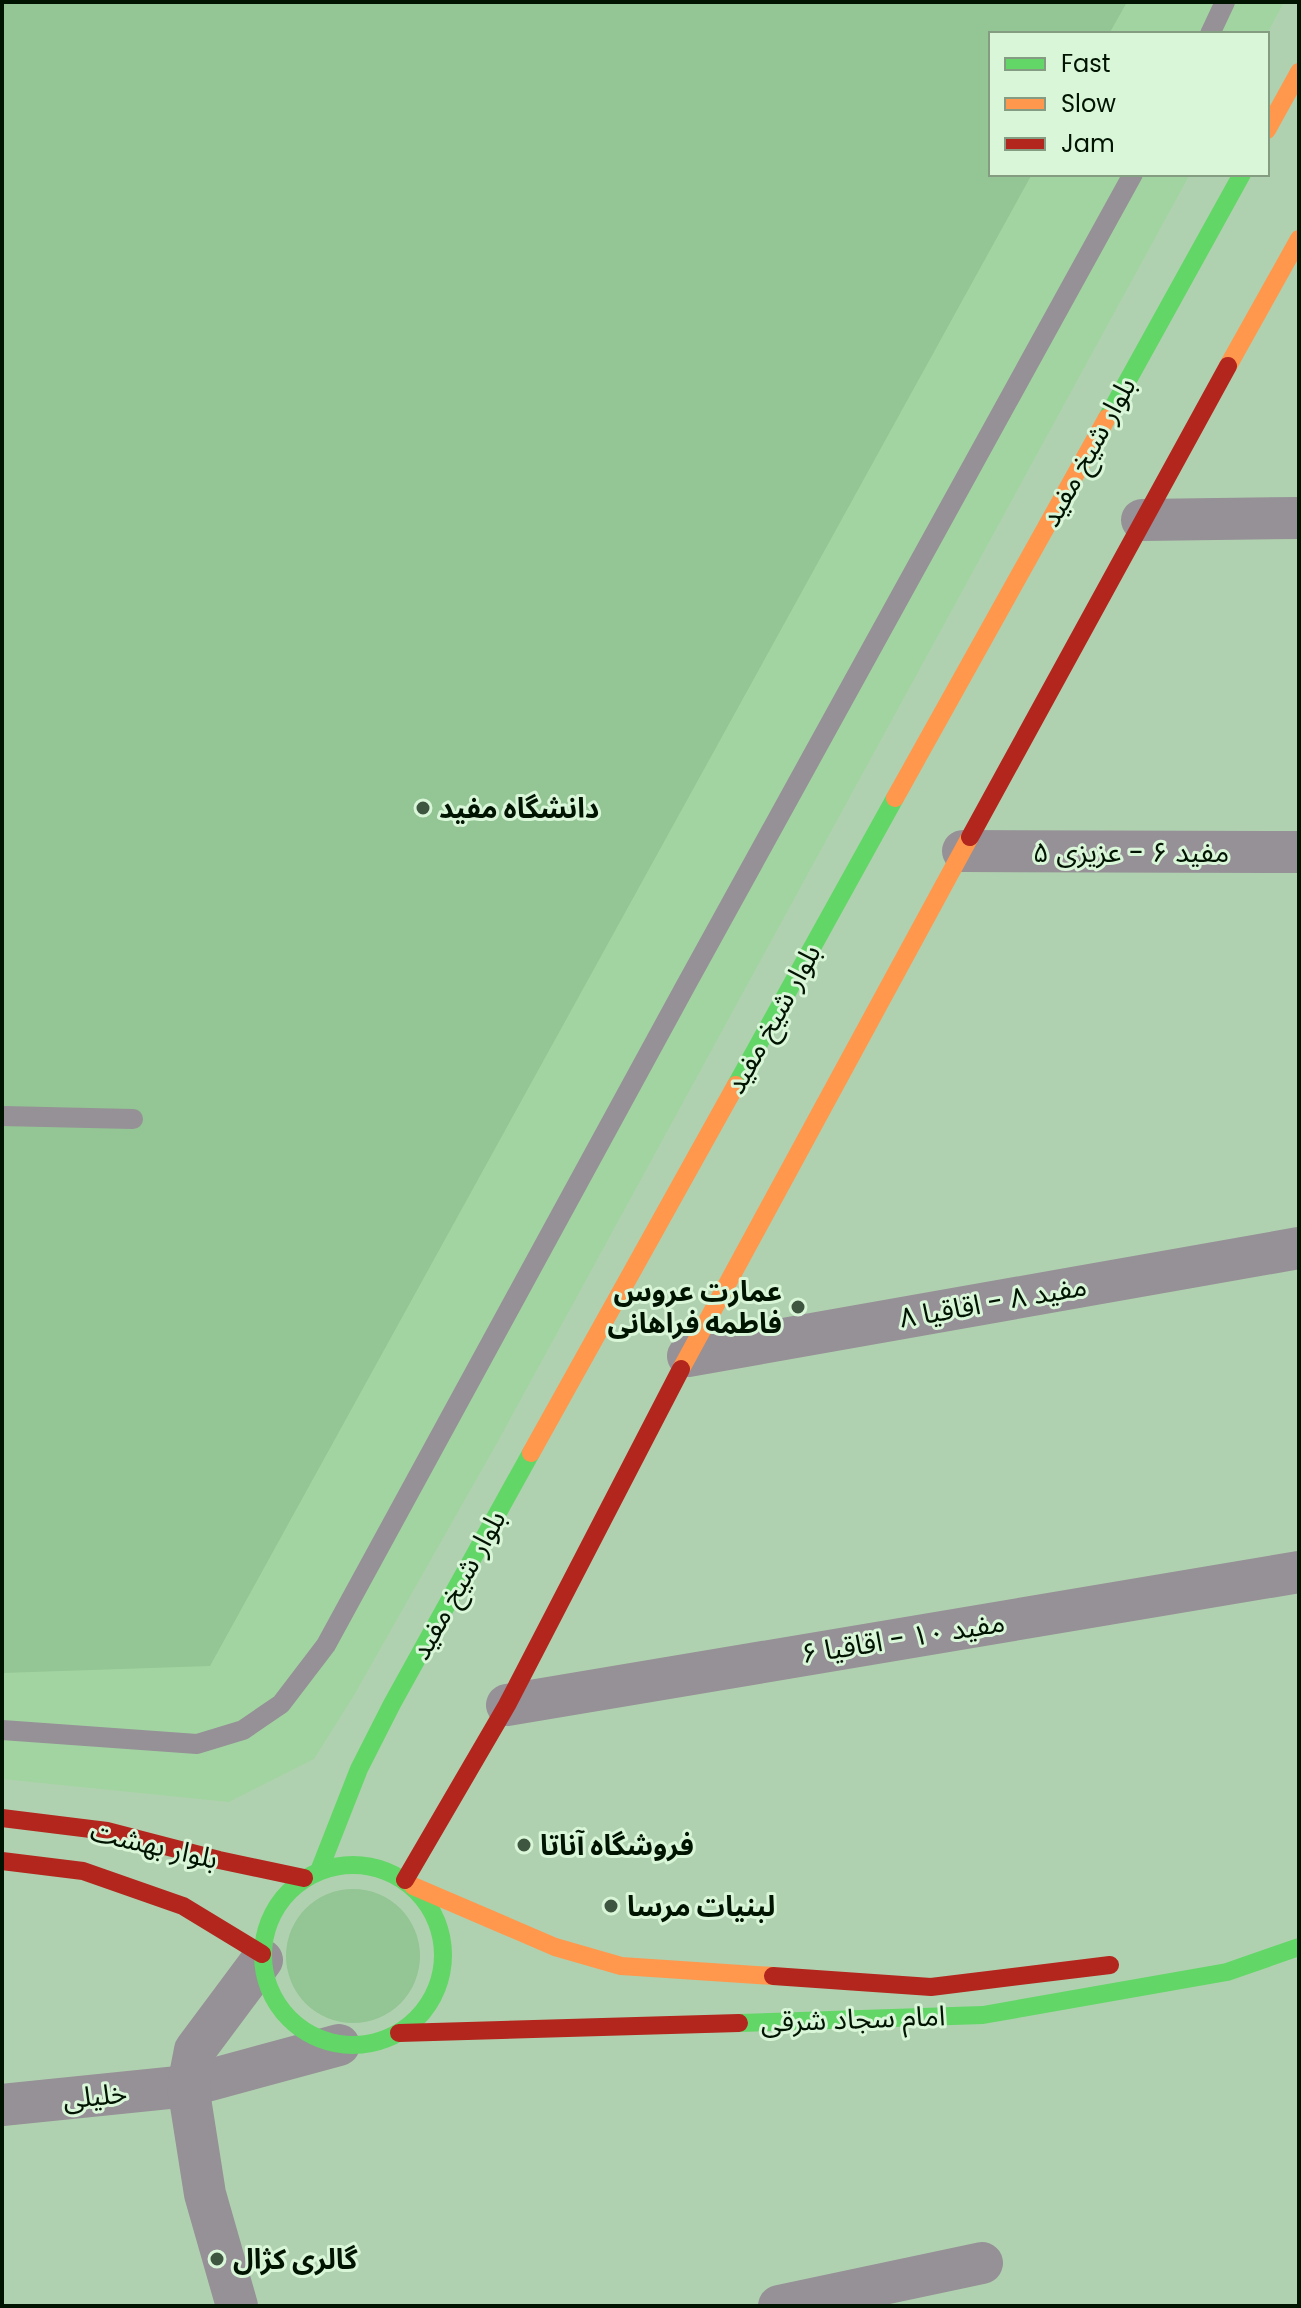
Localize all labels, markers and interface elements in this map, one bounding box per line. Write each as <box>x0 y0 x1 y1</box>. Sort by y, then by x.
legend <box>989 32 1269 176</box>
text: Fast <box>1061 47 1111 80</box>
text: Slow <box>1061 87 1116 120</box>
text: Jam <box>1061 127 1115 160</box>
street label: بلوار شیخ مفید <box>1031 370 1146 534</box>
place label: دانشگاه مفید <box>439 789 599 828</box>
marker: دانشگاه مفید <box>414 799 432 817</box>
street label: مفید ۶ - عزیزی ۵ <box>1033 833 1229 872</box>
street label: بلوار شیخ مفید <box>716 937 831 1101</box>
street label: مفید ۸ - اقاقیا ۸ <box>896 1266 1090 1338</box>
place label: عمارت عروس فاطمه فراهانی <box>608 1272 782 1343</box>
marker: عمارت عروس فاطمه فراهانی <box>789 1298 807 1316</box>
street label: بلوار شیخ مفید <box>401 1503 516 1667</box>
street label: مفید ۱۰ - اقاقیا ۶ <box>798 1603 1008 1673</box>
street label: بلوار بهشت <box>86 1811 222 1879</box>
place label: فروشگاه آناتا <box>540 1826 694 1865</box>
marker: فروشگاه آناتا <box>515 1836 533 1854</box>
place label: لبنیات مرسا <box>627 1887 775 1926</box>
marker: لبنیات مرسا <box>602 1897 620 1915</box>
street label: امام سجاد شرقی <box>760 1996 946 2043</box>
street label: خلیلی <box>61 2073 129 2119</box>
place label: گالری کژال <box>233 2240 358 2279</box>
marker: گالری کژال <box>208 2250 226 2268</box>

